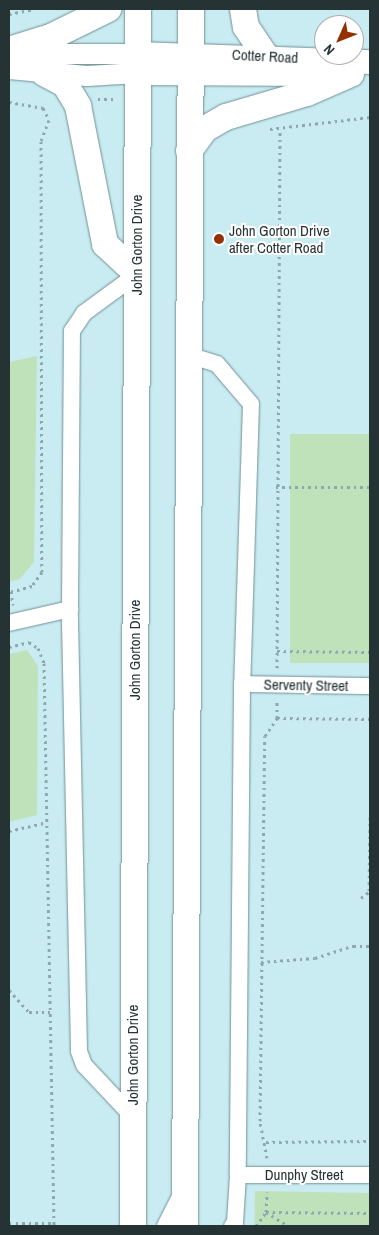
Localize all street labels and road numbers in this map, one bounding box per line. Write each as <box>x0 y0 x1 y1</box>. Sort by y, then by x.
street label: Cotter Road <box>231 45 299 67</box>
street label: John Gorton Drive <box>128 195 146 295</box>
street label: John Gorton Drive <box>126 600 144 700</box>
street label: Serventy Street <box>263 675 349 695</box>
street label: John Gorton Drive <box>124 1005 142 1105</box>
street label: Dunphy Street <box>265 1166 343 1184</box>

